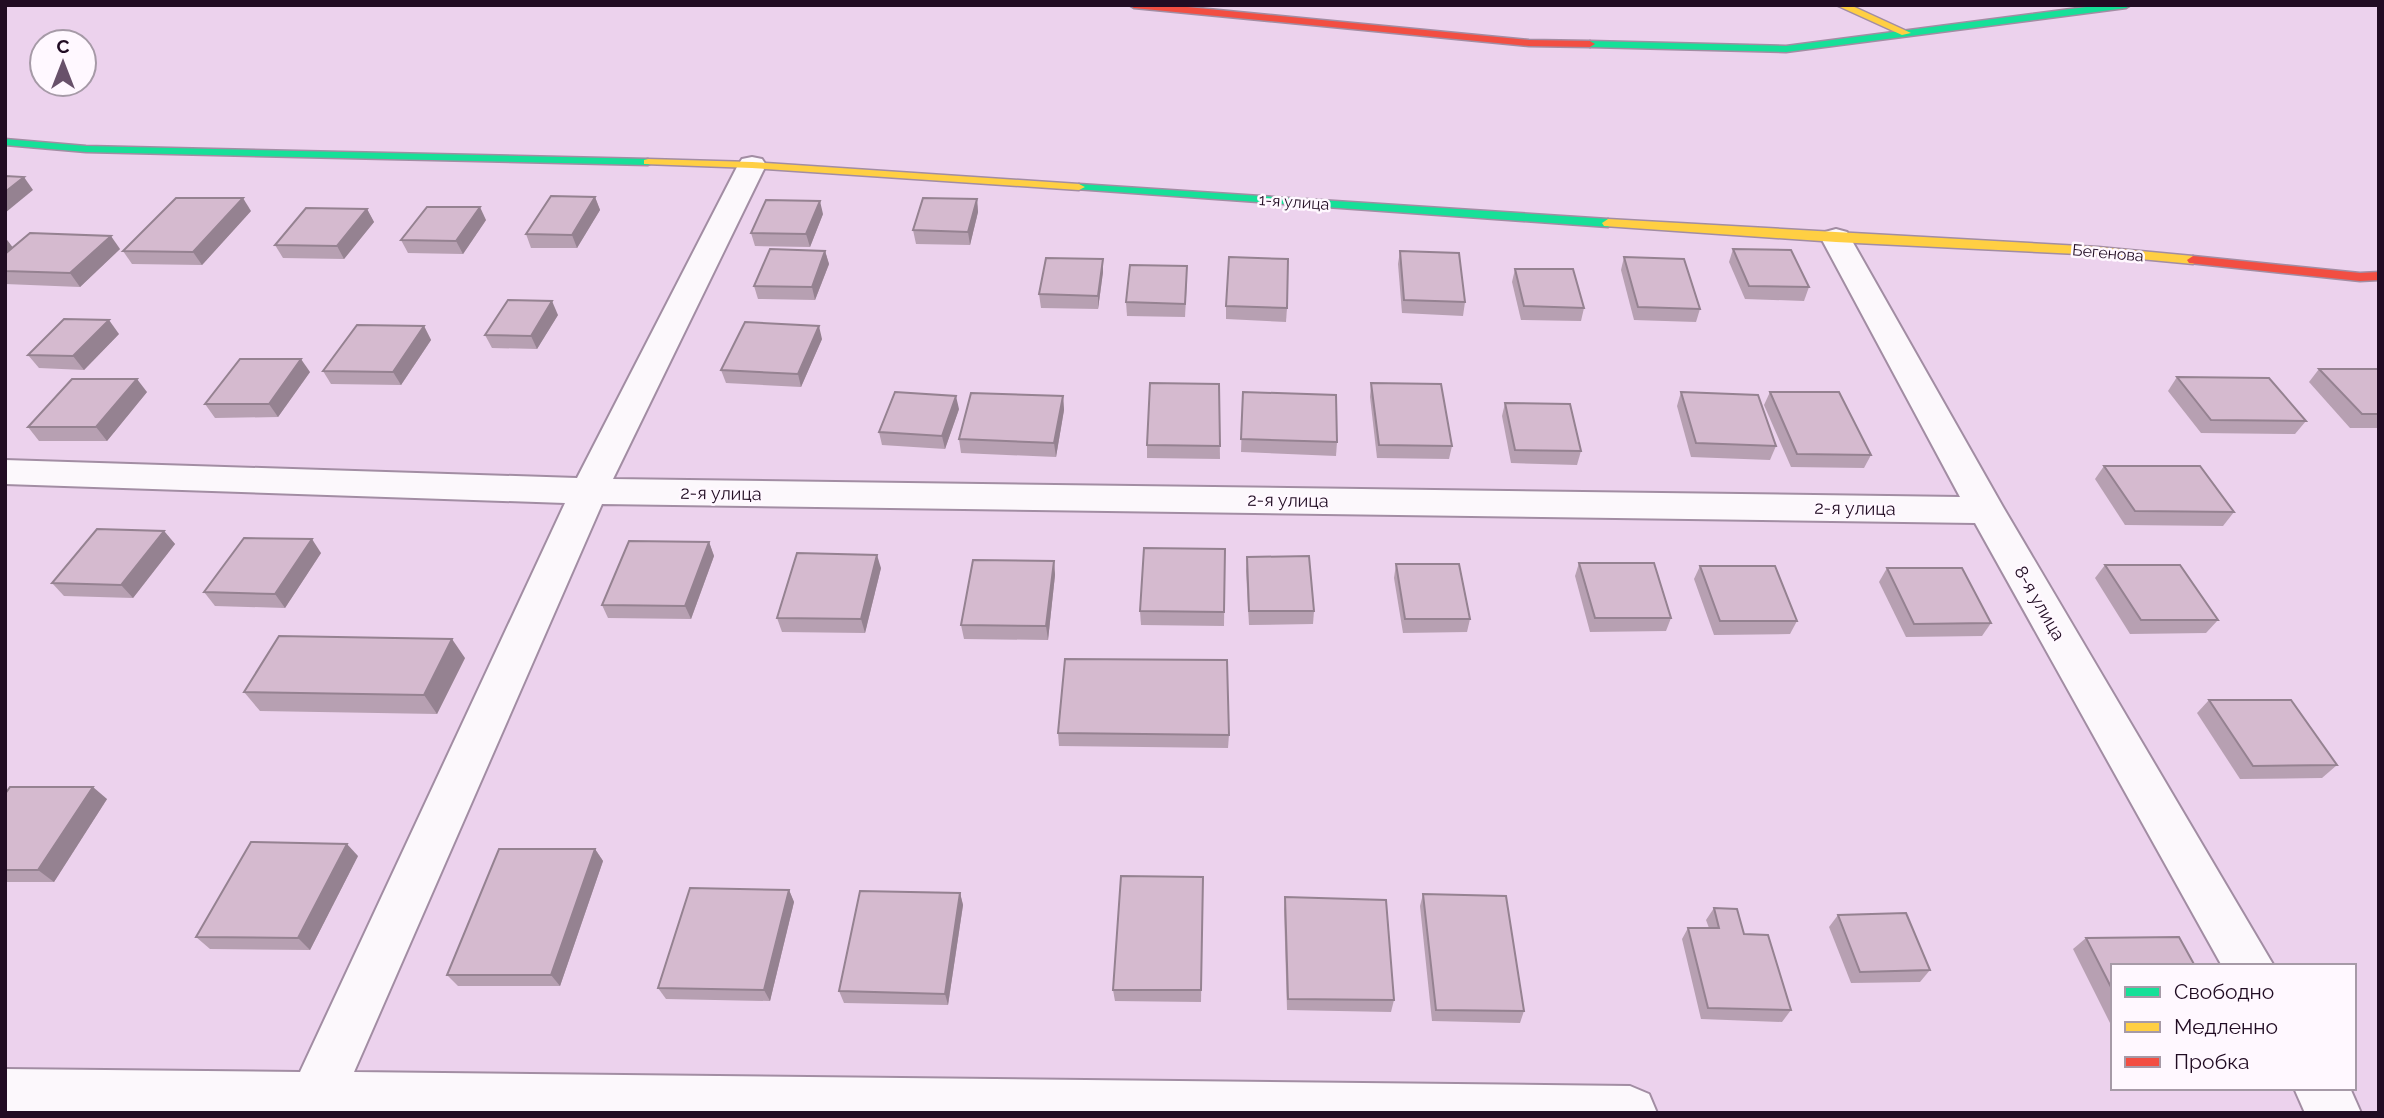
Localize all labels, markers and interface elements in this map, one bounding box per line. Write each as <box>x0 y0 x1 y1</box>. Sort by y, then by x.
north arrow <box>28 28 98 98</box>
text: С <box>56 35 70 57</box>
street label: 1-я улица <box>1258 190 1330 214</box>
street label: Бегенова <box>2071 240 2145 266</box>
street label: 2-я улица <box>680 482 762 504</box>
street label: 2-я улица <box>1247 489 1329 511</box>
street label: 2-я улица <box>1814 497 1896 519</box>
street label: 8-я улица <box>2010 562 2070 644</box>
legend <box>2111 964 2356 1090</box>
text: Свободно <box>2174 979 2274 1004</box>
text: Медленно <box>2174 1014 2278 1039</box>
text: Пробка <box>2174 1049 2250 1074</box>

